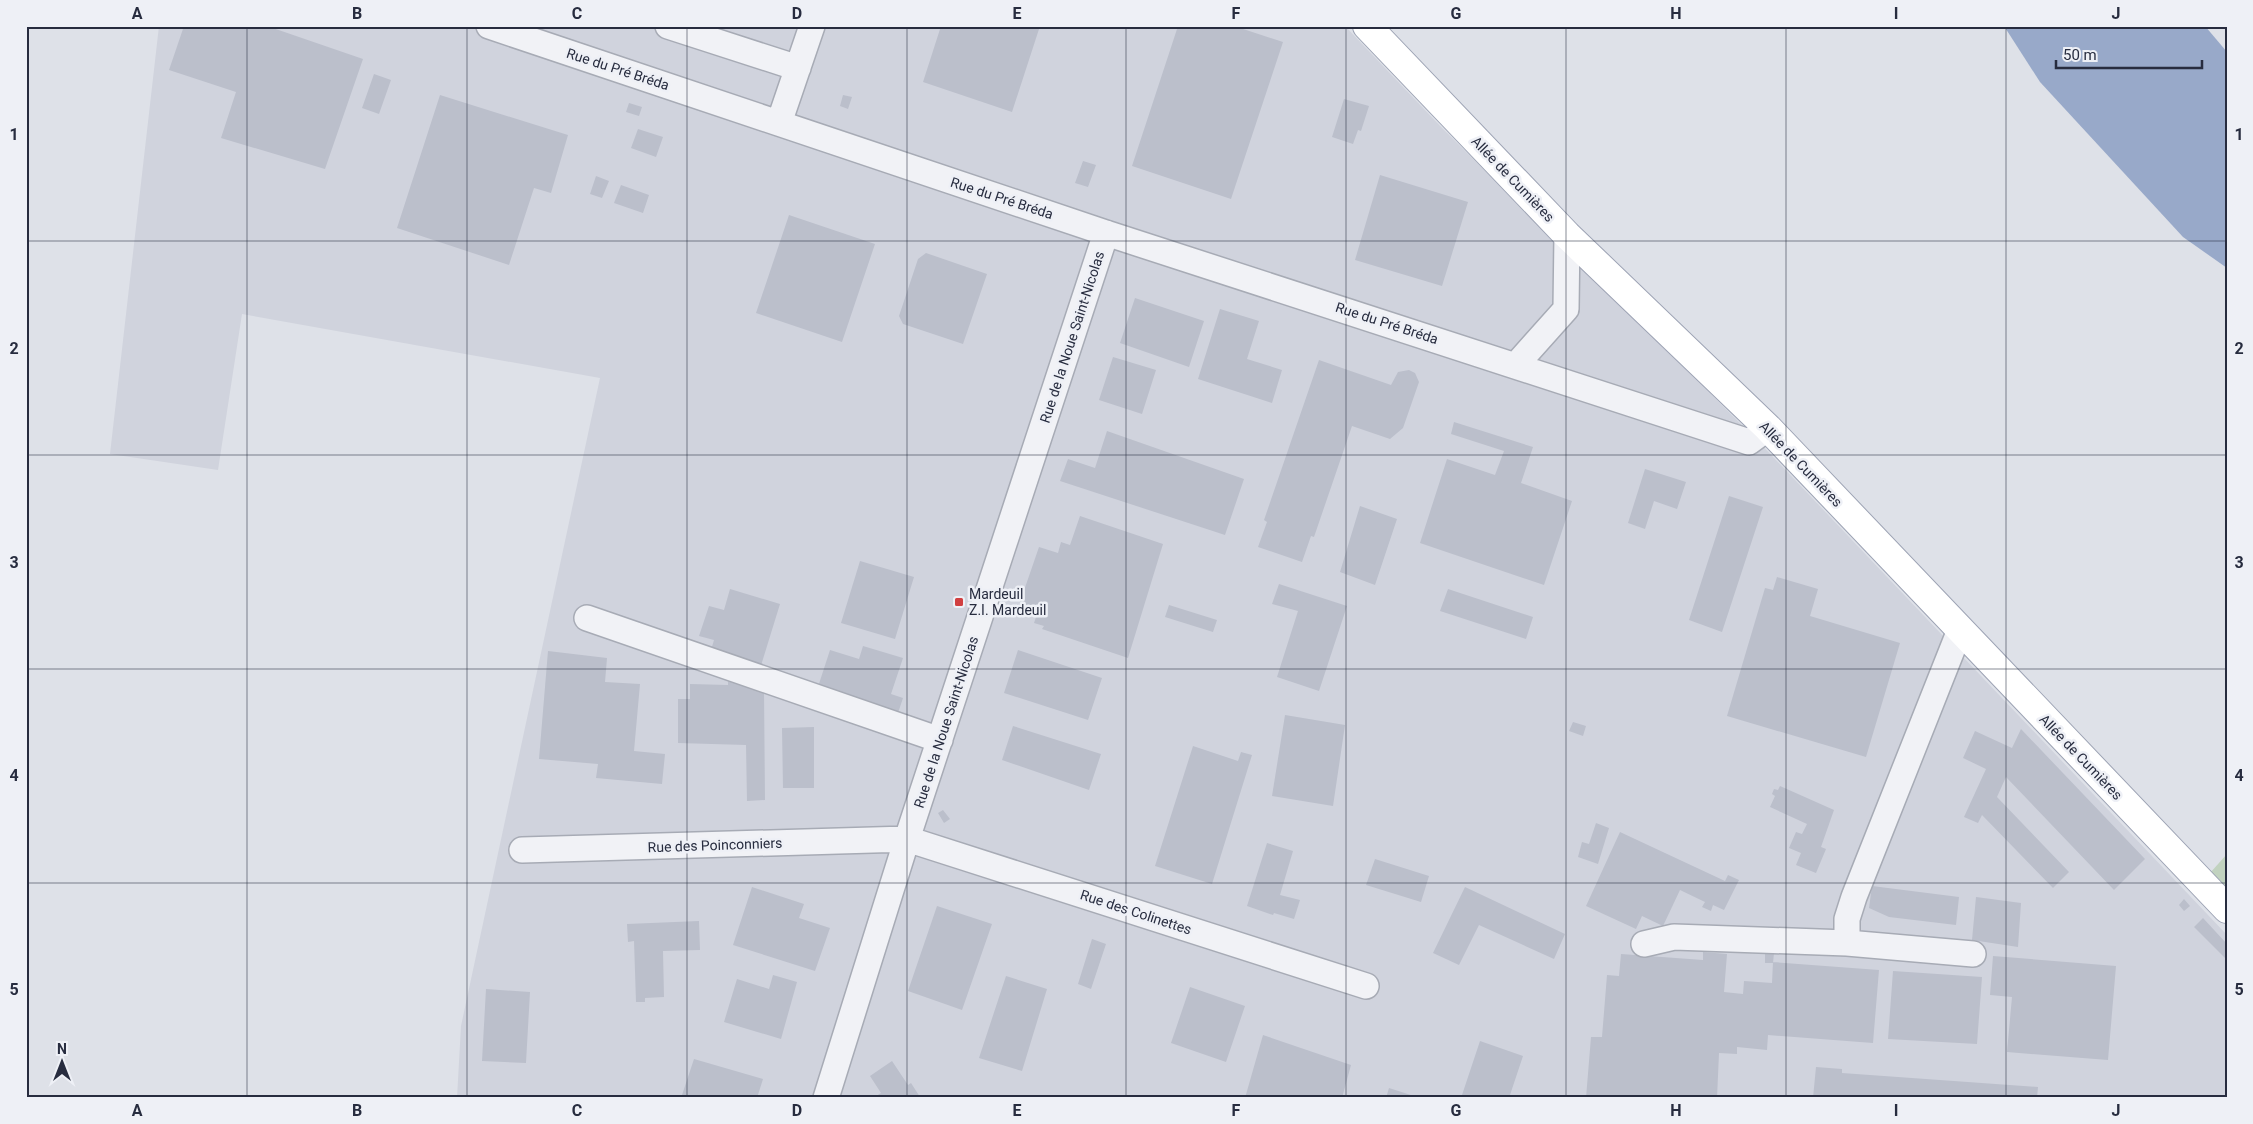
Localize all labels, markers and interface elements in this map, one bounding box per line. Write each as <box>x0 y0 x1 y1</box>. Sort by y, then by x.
text: A <box>132 4 143 23</box>
text: B <box>352 4 362 23</box>
text: C <box>572 4 582 23</box>
text: D <box>792 4 802 23</box>
text: E <box>1013 4 1022 23</box>
text: F <box>1232 4 1241 23</box>
text: G <box>1451 4 1462 23</box>
text: H <box>1670 4 1682 23</box>
text: I <box>1894 4 1898 23</box>
text: J <box>2112 4 2120 23</box>
scale bar <box>2056 38 2202 70</box>
street label: Rue du Pré Bréda <box>565 45 671 93</box>
text: 50 m <box>2063 46 2097 64</box>
text: 1 <box>9 125 19 144</box>
text: 1 <box>2234 125 2244 144</box>
street label: Allée de Cumières <box>1468 133 1558 225</box>
street label: Rue du Pré Bréda <box>949 174 1055 222</box>
street label: Rue de la Noue Saint-Nicolas <box>1037 249 1107 425</box>
street label: Rue du Pré Bréda <box>1334 299 1440 347</box>
text: 2 <box>9 339 19 358</box>
text: 2 <box>2234 339 2244 358</box>
street label: Allée de Cumières <box>1756 418 1846 510</box>
text: 3 <box>9 553 19 572</box>
text: 3 <box>2234 553 2244 572</box>
place label: Mardeuil Z.I. Mardeuil <box>969 586 1046 618</box>
marker: Mardeuil Z.I. Mardeuil <box>953 596 965 608</box>
street label: Rue de la Noue Saint-Nicolas <box>911 634 981 810</box>
street label: Allée de Cumières <box>2036 711 2126 803</box>
text: 4 <box>9 766 19 785</box>
text: 4 <box>2234 766 2244 785</box>
street label: Rue des Poinconniers <box>647 835 783 855</box>
street label: Rue des Colinettes <box>1078 886 1194 938</box>
text: 5 <box>9 980 19 999</box>
text: 5 <box>2234 980 2244 999</box>
north arrow <box>38 1036 88 1086</box>
text: N <box>57 1041 67 1057</box>
text: A <box>132 1101 143 1120</box>
text: B <box>352 1101 362 1120</box>
text: C <box>572 1101 582 1120</box>
text: D <box>792 1101 802 1120</box>
text: E <box>1013 1101 1022 1120</box>
text: F <box>1232 1101 1241 1120</box>
text: G <box>1451 1101 1462 1120</box>
text: H <box>1670 1101 1682 1120</box>
text: I <box>1894 1101 1898 1120</box>
text: J <box>2112 1101 2120 1120</box>

